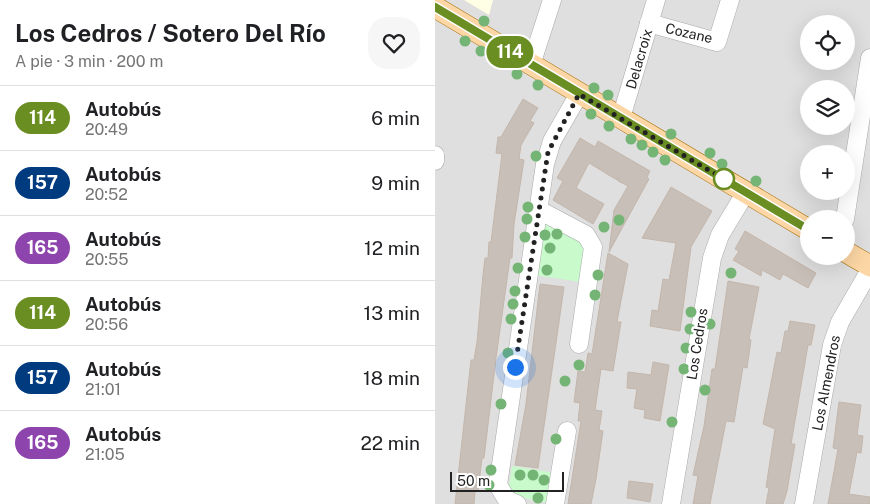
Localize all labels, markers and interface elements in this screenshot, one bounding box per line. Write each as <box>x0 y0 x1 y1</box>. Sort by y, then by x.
map controls <box>800 15 855 265</box>
button: locate <box>800 15 855 70</box>
button: heart <box>368 17 420 69</box>
text: Los Cedros / Sotero Del Río <box>15 19 326 47</box>
street label: Cozane <box>664 20 714 46</box>
street label: Delacroix <box>623 27 655 91</box>
line badge: 114 <box>481 36 539 68</box>
text: 114 <box>496 41 524 62</box>
text: A pie · 3 min · 200 m <box>15 52 163 71</box>
button: layers <box>800 80 855 135</box>
text: Autobús <box>85 98 161 120</box>
text: 114 <box>29 107 56 128</box>
text: 6 min <box>371 107 420 129</box>
text: 20:49 <box>85 120 128 139</box>
button: + <box>800 145 855 200</box>
text: Autobús <box>85 163 161 185</box>
unlabelled marker <box>713 168 735 190</box>
text: 157 <box>27 172 58 193</box>
text: 9 min <box>371 172 420 194</box>
text: 20:52 <box>85 185 128 204</box>
button: − <box>800 210 855 265</box>
text: Autobús <box>85 228 161 250</box>
text: 165 <box>27 237 58 258</box>
text: 12 min <box>364 237 420 259</box>
text: 20:55 <box>85 250 128 269</box>
text: Autobús <box>85 293 161 315</box>
text: 114 <box>29 302 56 323</box>
text: 13 min <box>363 302 420 324</box>
street label: Los Cedros <box>683 307 711 381</box>
text: 20:56 <box>85 315 128 334</box>
street label: Los Almendros <box>809 334 843 432</box>
your location <box>503 355 528 380</box>
text: Autobús <box>85 358 161 380</box>
text: 157 <box>27 367 58 388</box>
text: 18 min <box>363 367 420 389</box>
text: 21:01 <box>85 380 121 399</box>
text: Autobús <box>85 423 161 445</box>
text: 165 <box>27 432 58 453</box>
text: 22 min <box>361 432 420 454</box>
text: 21:05 <box>85 445 125 464</box>
scale bar <box>450 469 564 492</box>
text: 50 m <box>457 473 490 489</box>

